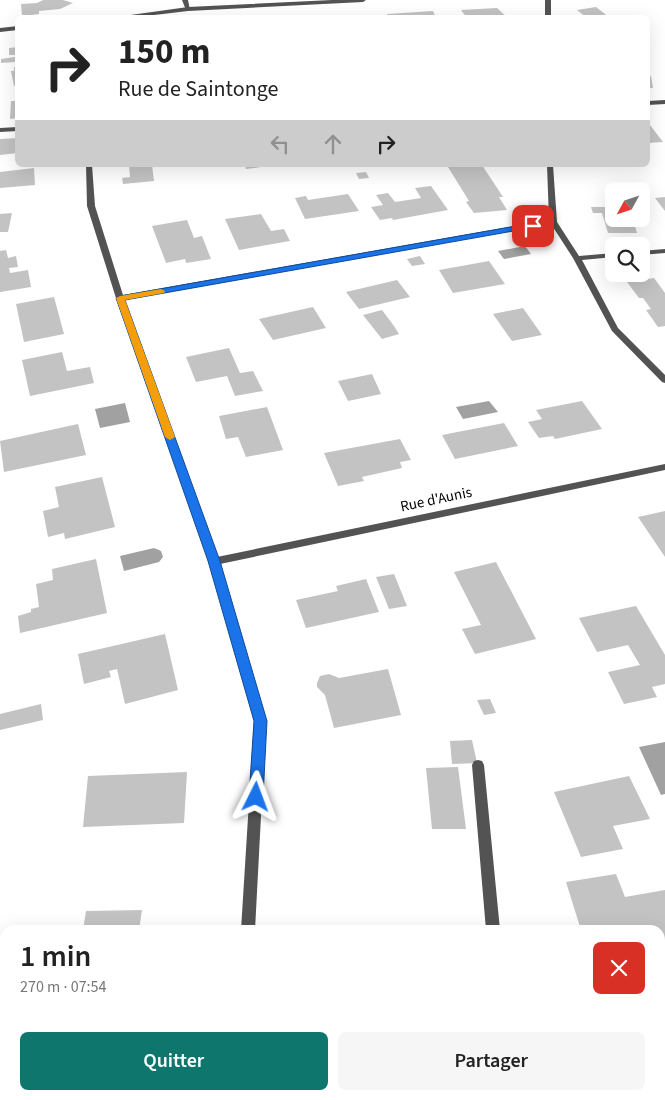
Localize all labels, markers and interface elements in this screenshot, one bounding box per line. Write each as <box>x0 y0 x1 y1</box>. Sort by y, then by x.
text: 150 m <box>118 27 210 77</box>
icon: right <box>35 35 100 100</box>
text: Rue de Saintonge <box>118 73 278 105</box>
icon: left <box>266 130 294 158</box>
icon: ahead <box>319 130 347 158</box>
icon: right <box>372 130 400 158</box>
north arrow <box>605 182 650 228</box>
map controls <box>605 182 650 282</box>
pin <box>512 205 554 247</box>
icon: arrive <box>519 212 547 240</box>
button: search <box>605 237 650 282</box>
street label: Rue d'Aunis <box>398 482 474 517</box>
position arrow <box>229 770 281 822</box>
text: 1 min <box>20 935 91 978</box>
button: close <box>593 942 645 994</box>
text: 270 m · 07:54 <box>20 976 107 998</box>
button: Quitter <box>20 1032 328 1090</box>
button: Partager <box>338 1032 645 1090</box>

